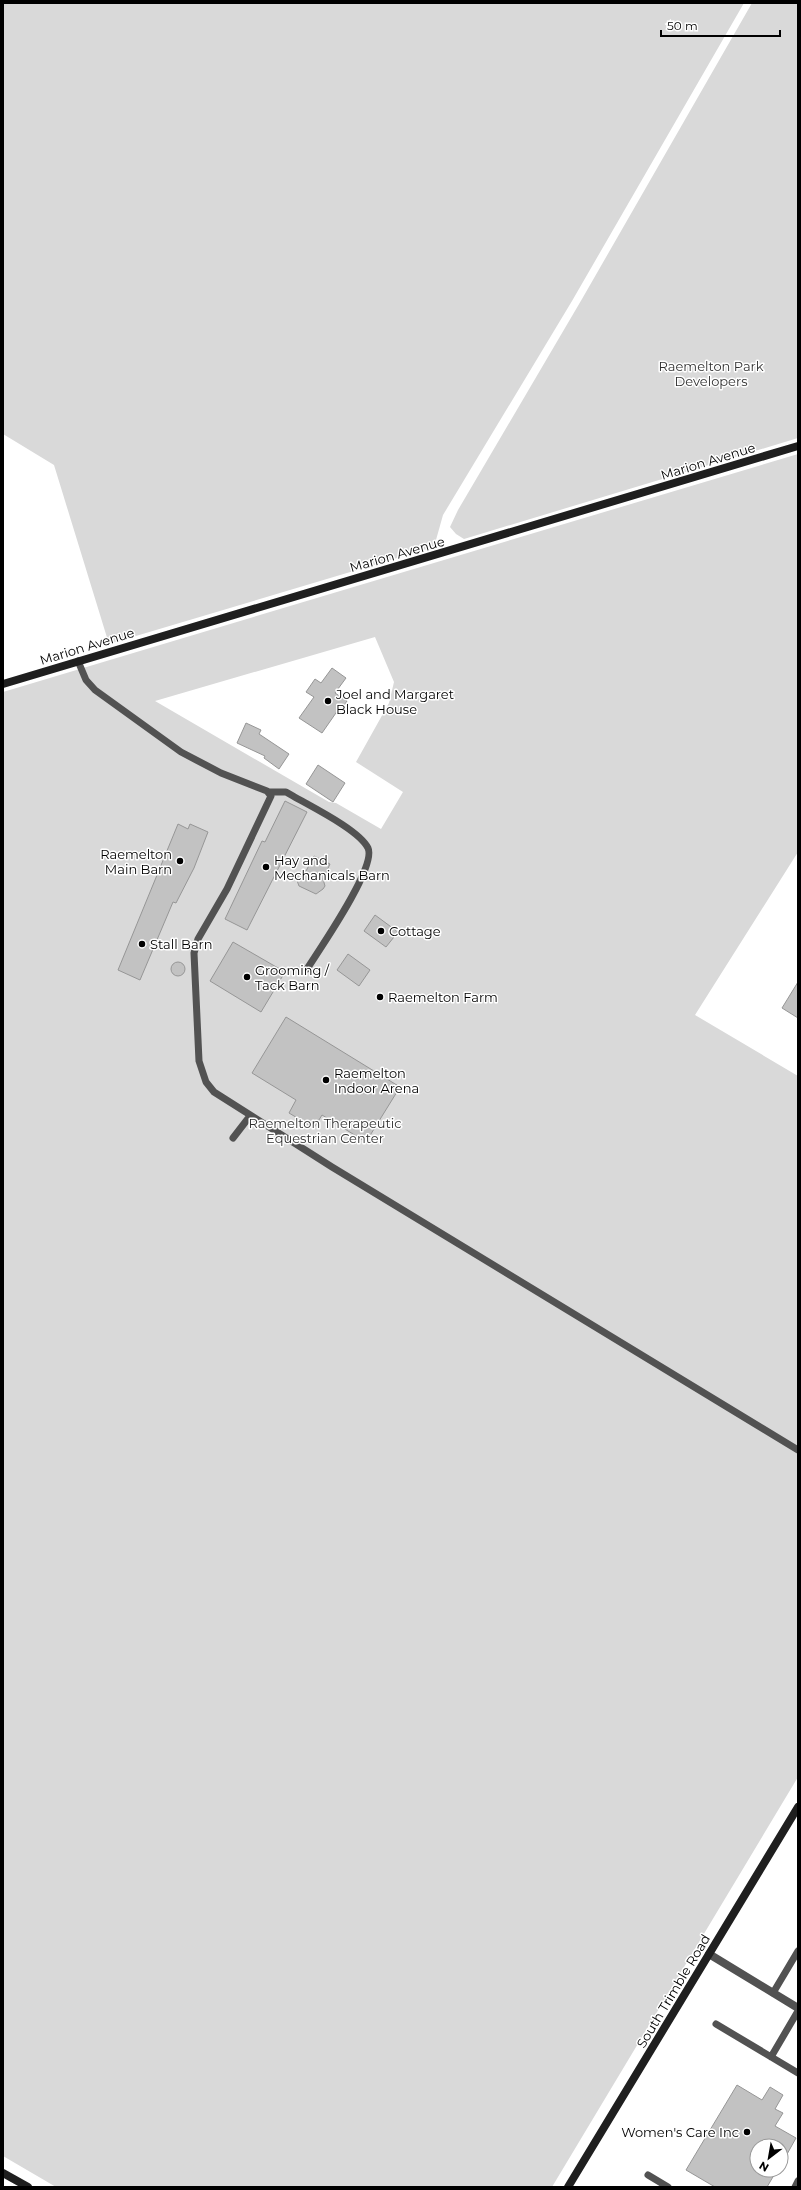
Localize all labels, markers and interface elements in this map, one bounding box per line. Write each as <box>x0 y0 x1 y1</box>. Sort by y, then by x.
scale bar <box>661 12 780 38</box>
text: 50 m <box>667 18 698 33</box>
park label: Raemelton Park Developers <box>659 358 764 389</box>
street label: Marion Avenue <box>659 439 757 483</box>
street label: Marion Avenue <box>348 533 446 575</box>
street label: Marion Avenue <box>38 624 136 668</box>
place label: Joel and Margaret Black House <box>335 686 454 717</box>
marker: Joel and Margaret Black House <box>323 696 333 706</box>
place label: Raemelton Main Barn <box>100 846 172 877</box>
place label: Hay and Mechanicals Barn <box>274 852 390 883</box>
marker: Raemelton Main Barn <box>175 856 185 866</box>
marker: Hay and Mechanicals Barn <box>261 862 271 872</box>
place label: Cottage <box>389 923 441 939</box>
marker: Cottage <box>376 926 386 936</box>
place label: Stall Barn <box>150 936 212 952</box>
marker: Stall Barn <box>137 939 147 949</box>
place label: Grooming / Tack Barn <box>255 962 330 993</box>
marker: Grooming / Tack Barn <box>242 972 252 982</box>
place label: Raemelton Farm <box>388 989 498 1005</box>
marker: Raemelton Farm <box>375 992 385 1002</box>
place label: Raemelton Indoor Arena <box>334 1065 419 1096</box>
marker: Raemelton Indoor Arena <box>321 1075 331 1085</box>
park label: Raemelton Therapeutic Equestrian Center <box>248 1115 402 1146</box>
street label: South Trimble Road <box>633 1931 713 2051</box>
place label: Women's Care Inc <box>621 2124 739 2140</box>
marker: Women's Care Inc <box>742 2127 752 2137</box>
north arrow <box>749 2138 789 2178</box>
text: N <box>756 2158 771 2175</box>

